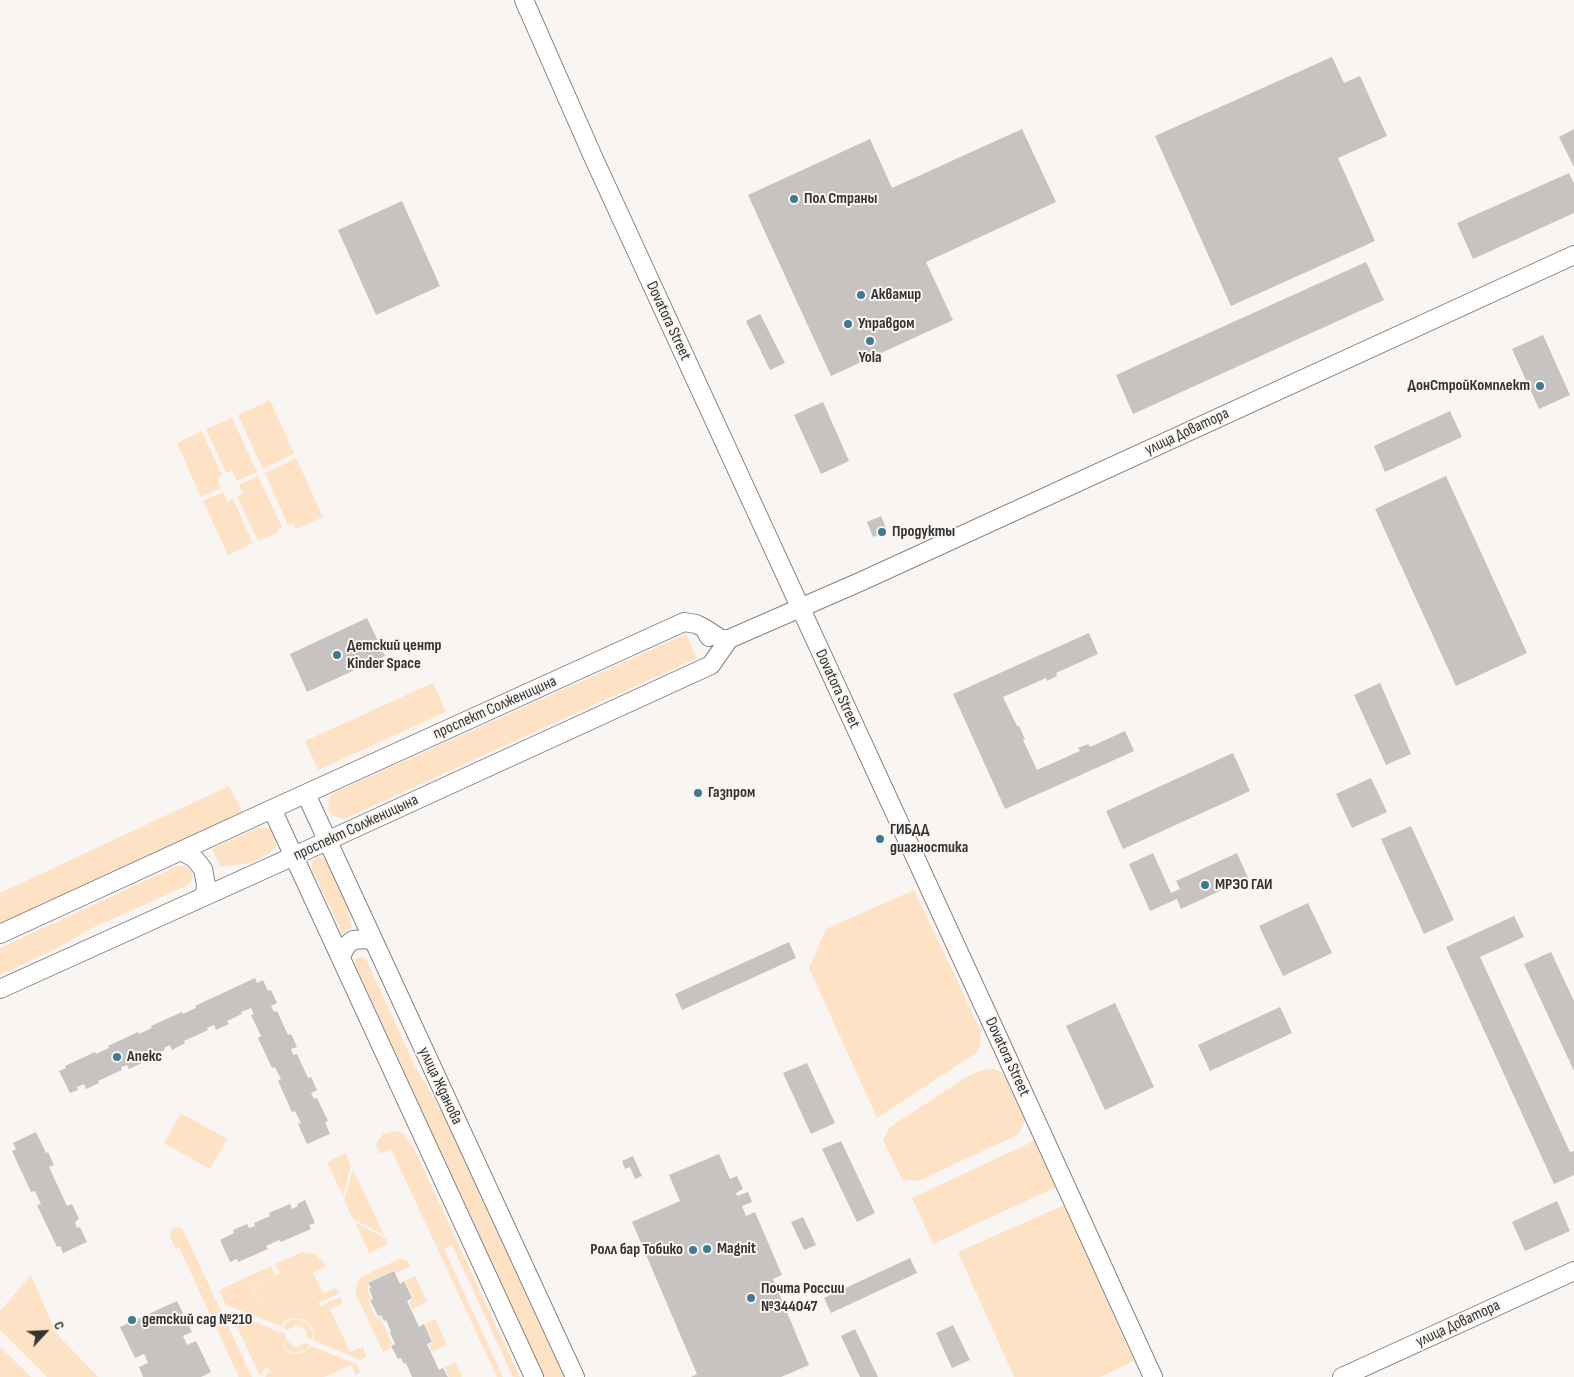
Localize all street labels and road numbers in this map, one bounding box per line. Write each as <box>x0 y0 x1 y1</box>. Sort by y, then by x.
street label: Dovatora Street <box>641 279 695 363</box>
street label: улица Доватора <box>1142 404 1232 460</box>
street label: Dovatora Street <box>810 647 864 731</box>
street label: проспект Солженицина <box>430 672 560 744</box>
street label: проспект Солженицына <box>291 791 421 865</box>
street label: Dovatora Street <box>980 1015 1034 1099</box>
street label: улица Жданова <box>414 1044 466 1128</box>
street label: улица Доватора <box>1413 1296 1503 1352</box>

